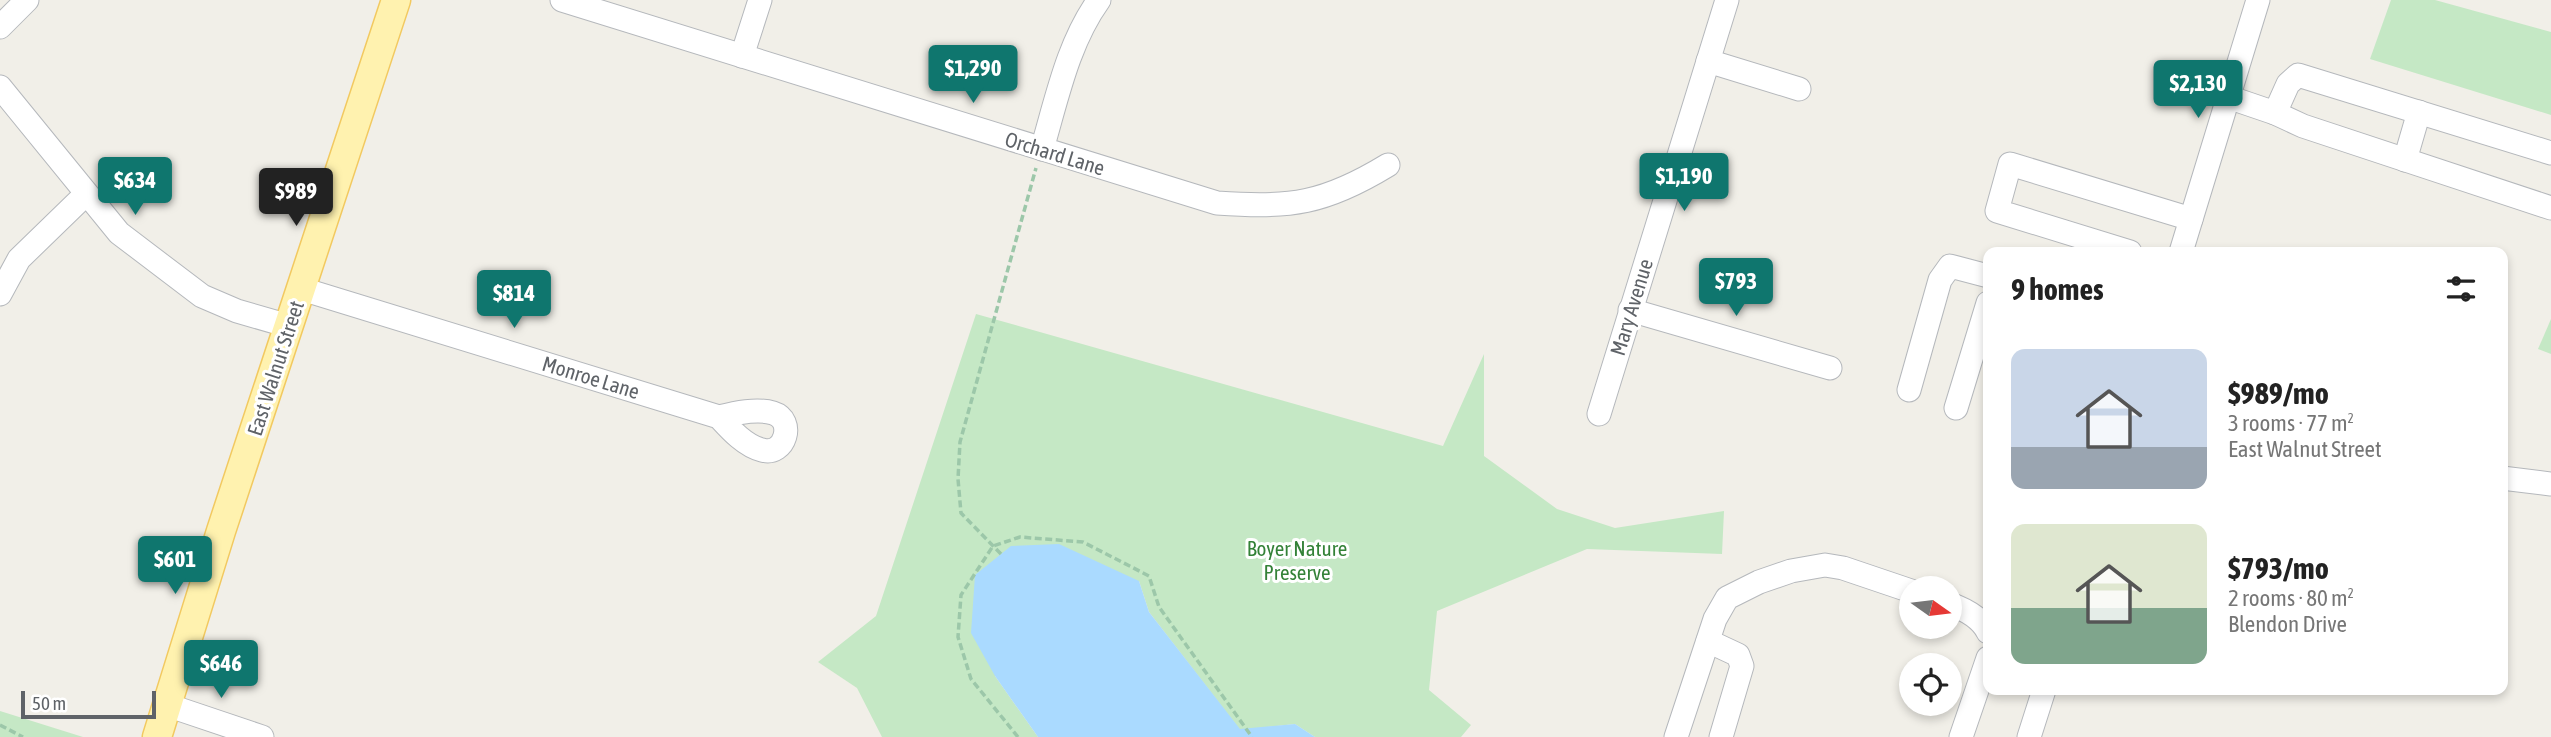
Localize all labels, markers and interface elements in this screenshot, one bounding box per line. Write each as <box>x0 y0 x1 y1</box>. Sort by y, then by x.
pin: $1,290 <box>916 46 1030 105</box>
text: $1,290 <box>945 55 1002 81</box>
pin: $2,130 <box>2141 60 2255 120</box>
text: $2,130 <box>2170 70 2227 96</box>
street label: Orchard Lane <box>1002 126 1108 180</box>
pin: $1,190 <box>1627 154 1741 213</box>
pin: $634 <box>94 158 176 217</box>
text: $1,190 <box>1656 163 1713 189</box>
text: $634 <box>114 167 156 193</box>
pin: $989 <box>255 168 337 228</box>
text: $989 <box>275 178 317 204</box>
street label: Mary Avenue <box>1605 256 1657 358</box>
pin: $793 <box>1695 258 1777 318</box>
text: $793 <box>1715 268 1757 294</box>
pin: $814 <box>473 270 555 330</box>
icon: filters <box>2442 270 2480 308</box>
text: 9 homes <box>2011 272 2104 306</box>
text: $814 <box>493 280 535 306</box>
street label: East Walnut Street <box>242 298 308 438</box>
street label: Monroe Lane <box>540 351 642 403</box>
text: $989/mo <box>2228 376 2329 410</box>
icon: home <box>2067 377 2151 461</box>
text: 3 rooms · 77 m² <box>2228 410 2354 436</box>
text: East Walnut Street <box>2228 436 2382 462</box>
pin: $601 <box>134 536 216 596</box>
park label: Boyer Nature Preserve <box>1247 536 1347 584</box>
text: $601 <box>154 546 196 572</box>
text: $793/mo <box>2228 551 2329 585</box>
icon: home <box>2067 552 2151 636</box>
north arrow <box>1899 576 1962 639</box>
map controls <box>1899 576 1962 716</box>
text: 2 rooms · 80 m² <box>2228 585 2354 611</box>
text: Blendon Drive <box>2228 611 2347 637</box>
pin: $646 <box>180 640 262 700</box>
text: $646 <box>200 650 242 676</box>
button: locate <box>1899 653 1962 716</box>
scale bar <box>21 688 156 720</box>
text: 50 m <box>32 692 66 714</box>

